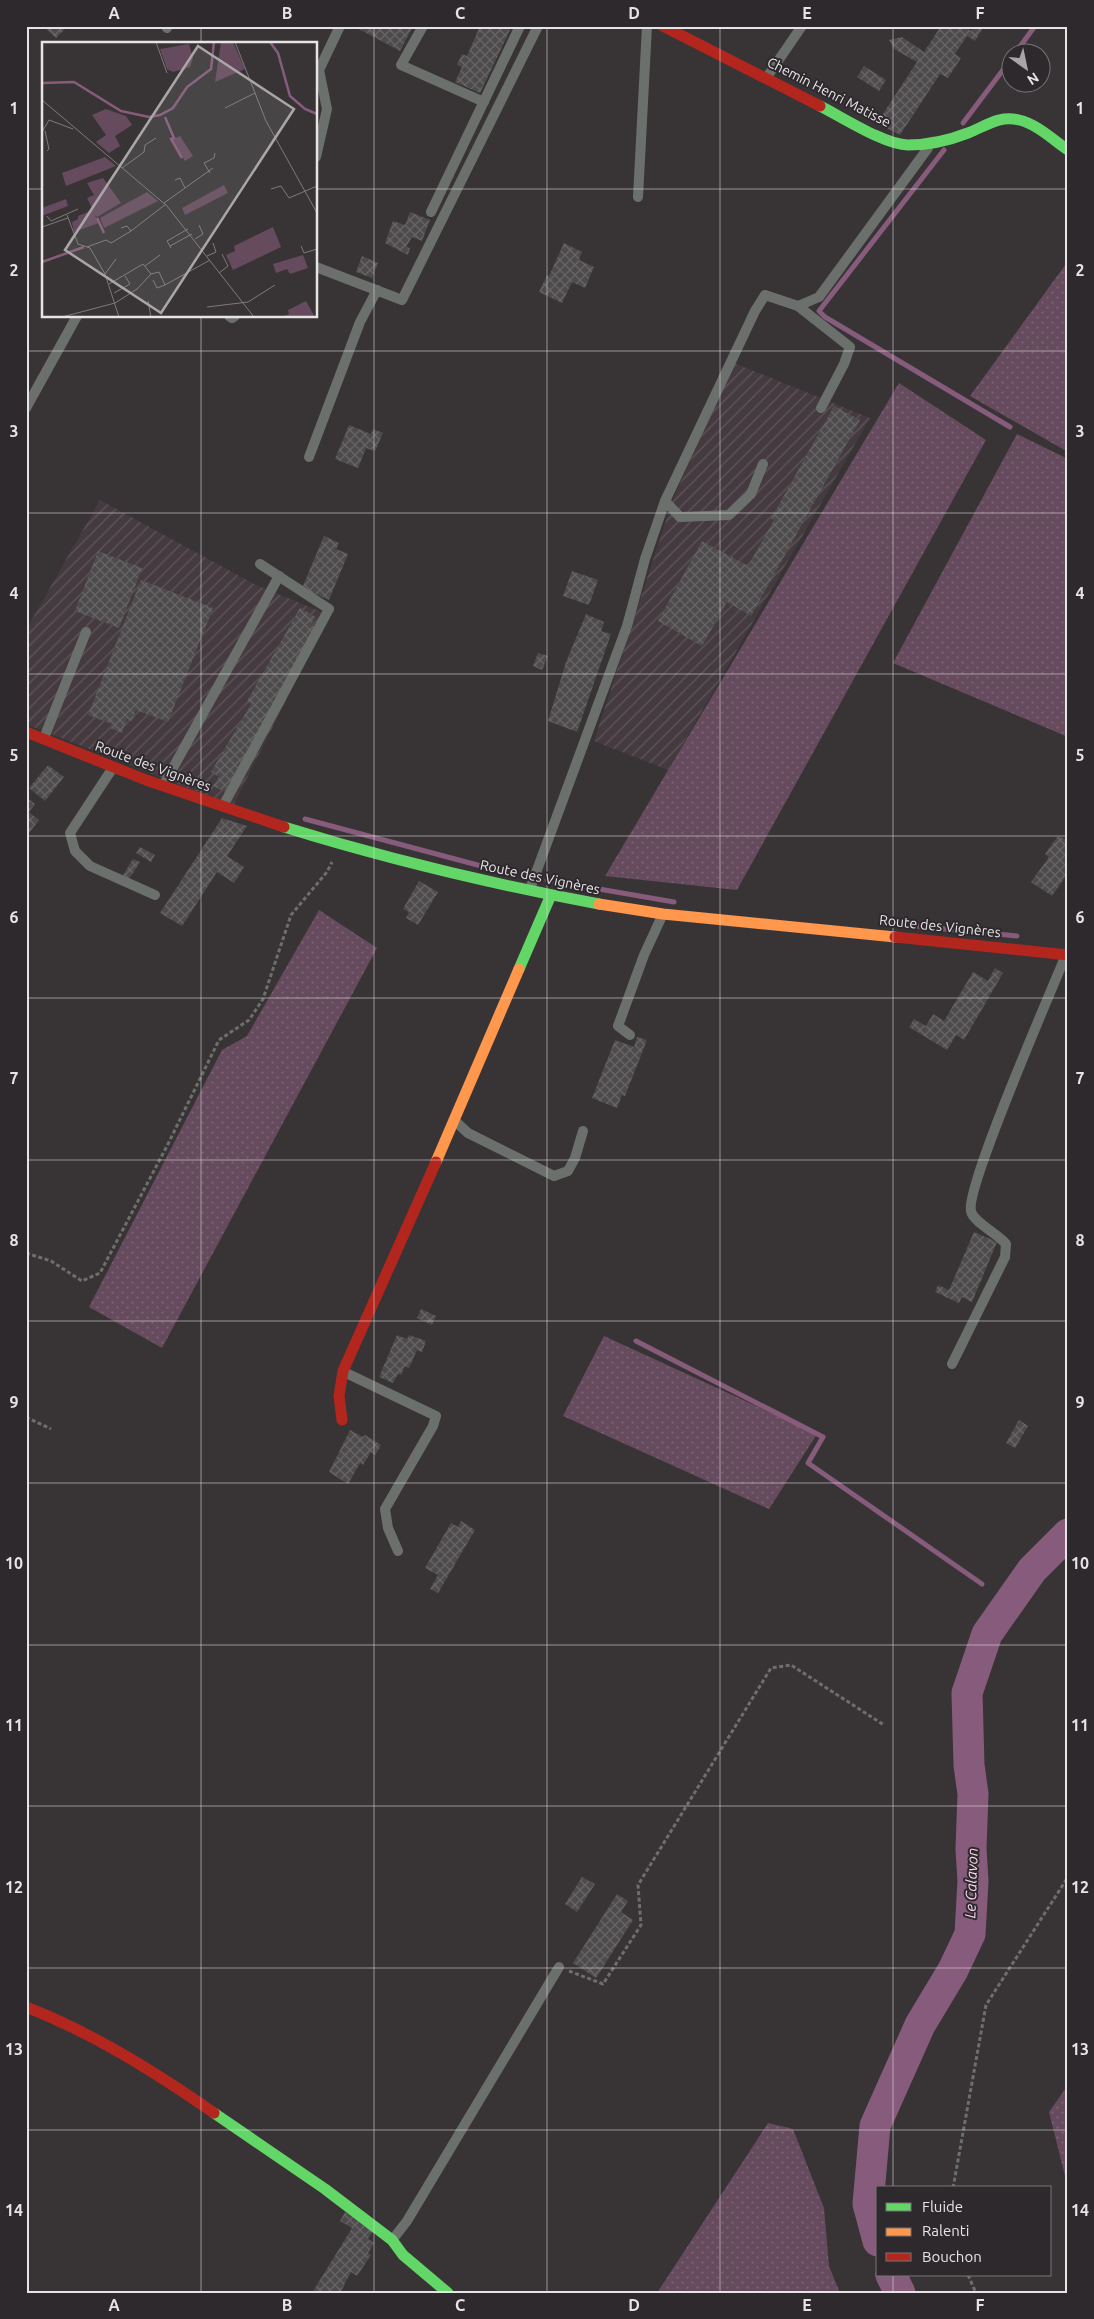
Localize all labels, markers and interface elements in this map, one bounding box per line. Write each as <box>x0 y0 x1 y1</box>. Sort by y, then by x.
text: A <box>108 4 120 22</box>
text: B <box>282 4 292 22</box>
text: C <box>455 4 465 22</box>
text: D <box>628 4 640 22</box>
text: E <box>802 4 812 22</box>
text: F <box>976 4 985 22</box>
inset map <box>42 42 318 318</box>
north arrow <box>1002 42 1052 92</box>
street label: Chemin Henri Matisse <box>765 54 893 130</box>
text: N <box>1024 69 1042 88</box>
text: 1 <box>9 99 19 117</box>
text: 1 <box>1075 99 1085 117</box>
text: 2 <box>9 261 19 279</box>
text: 2 <box>1075 261 1085 279</box>
text: 3 <box>9 422 19 440</box>
text: 3 <box>1075 422 1085 440</box>
text: 4 <box>9 584 19 602</box>
text: 4 <box>1075 584 1085 602</box>
street label: Route des Vignères <box>93 738 213 794</box>
text: 5 <box>9 746 19 764</box>
text: 5 <box>1075 746 1085 764</box>
street label: Route des Vignères <box>479 856 601 898</box>
text: 6 <box>9 908 19 926</box>
text: 6 <box>1075 908 1085 926</box>
street label: Route des Vignères <box>878 912 1002 940</box>
text: 7 <box>9 1069 19 1087</box>
text: 7 <box>1075 1069 1085 1087</box>
text: 8 <box>9 1231 19 1249</box>
text: 8 <box>1075 1231 1085 1249</box>
text: 9 <box>9 1393 19 1411</box>
text: 9 <box>1075 1393 1085 1411</box>
text: 10 <box>5 1554 23 1572</box>
text: 10 <box>1071 1554 1089 1572</box>
text: 11 <box>5 1716 23 1734</box>
text: 11 <box>1071 1716 1089 1734</box>
water label: Le Calavon <box>961 1847 981 1919</box>
text: 12 <box>5 1878 23 1896</box>
text: 12 <box>1071 1878 1089 1896</box>
text: 13 <box>5 2040 23 2058</box>
text: 13 <box>1071 2040 1089 2058</box>
legend <box>876 2186 1052 2276</box>
text: Fluide <box>922 2198 963 2215</box>
text: 14 <box>5 2201 23 2219</box>
text: 14 <box>1071 2201 1089 2219</box>
text: Ralenti <box>922 2222 969 2239</box>
text: Bouchon <box>922 2248 982 2265</box>
text: A <box>108 2296 120 2314</box>
text: B <box>282 2296 292 2314</box>
text: C <box>455 2296 465 2314</box>
text: D <box>628 2296 640 2314</box>
text: E <box>802 2296 812 2314</box>
text: F <box>976 2296 985 2314</box>

